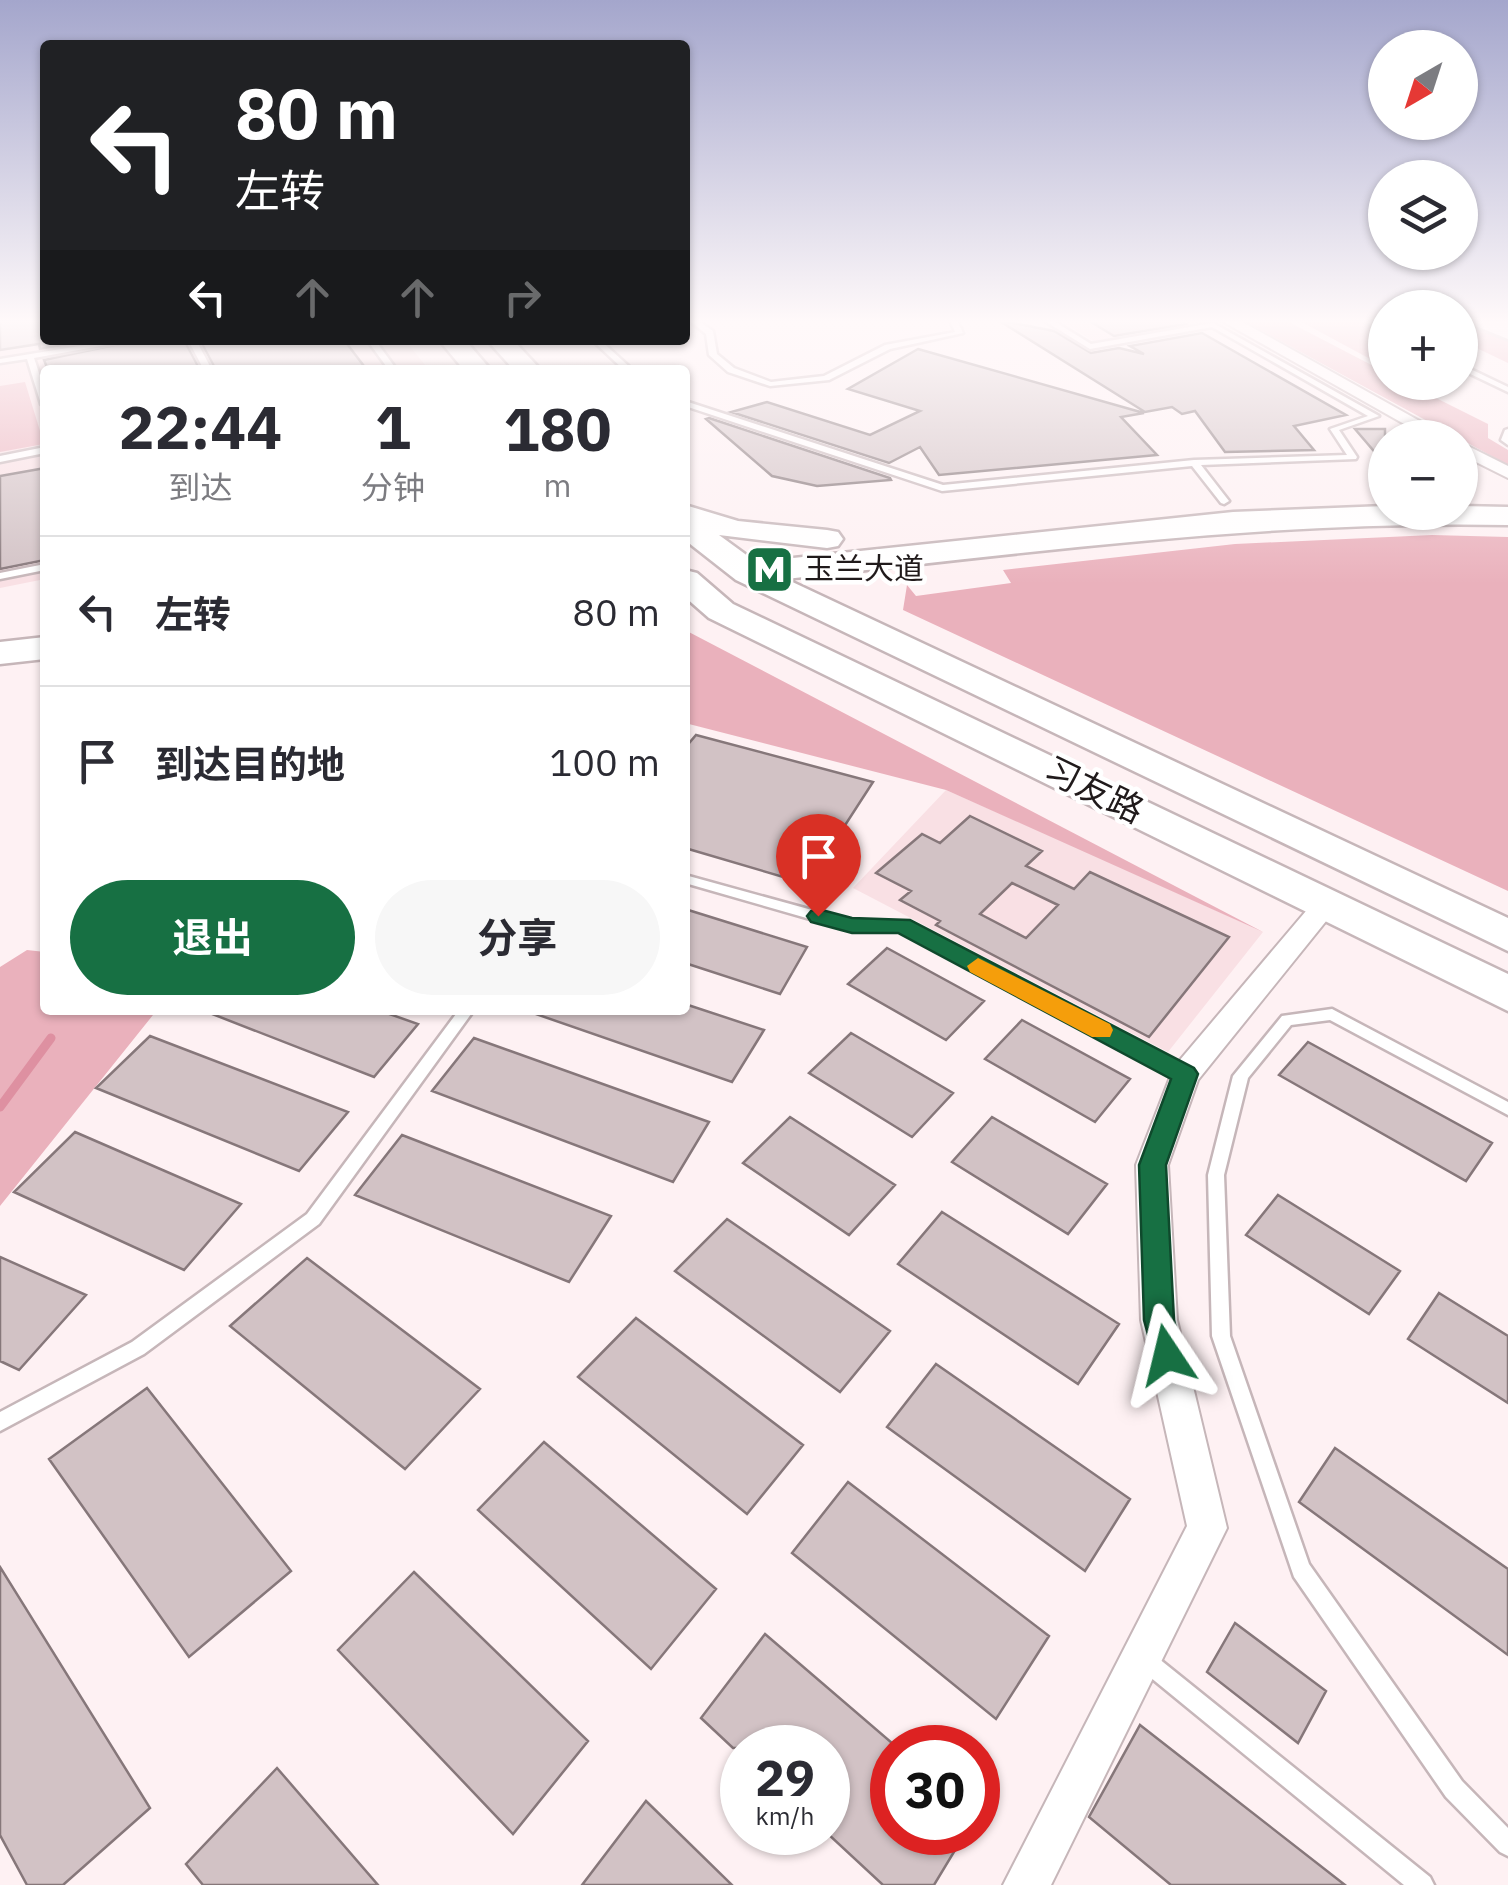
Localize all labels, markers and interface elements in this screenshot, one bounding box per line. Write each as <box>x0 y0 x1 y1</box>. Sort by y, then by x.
north arrow <box>1368 30 1478 140</box>
map controls <box>1368 30 1478 530</box>
text: 80 m <box>235 67 398 158</box>
icon: left <box>70 80 200 210</box>
button: layers <box>1368 160 1478 270</box>
text: 左转 <box>235 161 325 219</box>
icon: left <box>180 270 235 325</box>
icon: ahead <box>285 270 340 325</box>
icon: ahead <box>390 270 445 325</box>
icon: right <box>495 270 550 325</box>
button: + <box>1368 290 1478 400</box>
text: 22:44 <box>119 387 282 466</box>
text: 1 <box>375 387 411 466</box>
text: 180 <box>503 389 611 468</box>
button: − <box>1368 420 1478 530</box>
text: m <box>543 464 571 506</box>
text: 到达 <box>168 466 232 508</box>
text: 分钟 <box>361 466 425 508</box>
metro station icon: 玉兰大道 <box>743 543 795 595</box>
place label: 玉兰大道 <box>804 548 924 587</box>
icon: left <box>70 584 125 639</box>
text: 80 m <box>572 587 660 636</box>
text: 左转 <box>155 589 231 638</box>
icon: arrive <box>70 734 125 789</box>
text: 100 m <box>549 737 660 786</box>
text: 到达目的地 <box>155 739 345 788</box>
street label: 习友路 <box>1037 745 1152 833</box>
pin <box>776 814 861 917</box>
icon: arrive <box>791 829 846 884</box>
button: 退出 <box>70 880 355 995</box>
button: 分享 <box>375 880 660 995</box>
position arrow <box>1115 1303 1219 1407</box>
speed limit sign: 30 <box>870 1725 1000 1855</box>
text: 29 <box>755 1745 815 1810</box>
text: km/h <box>756 1799 814 1832</box>

